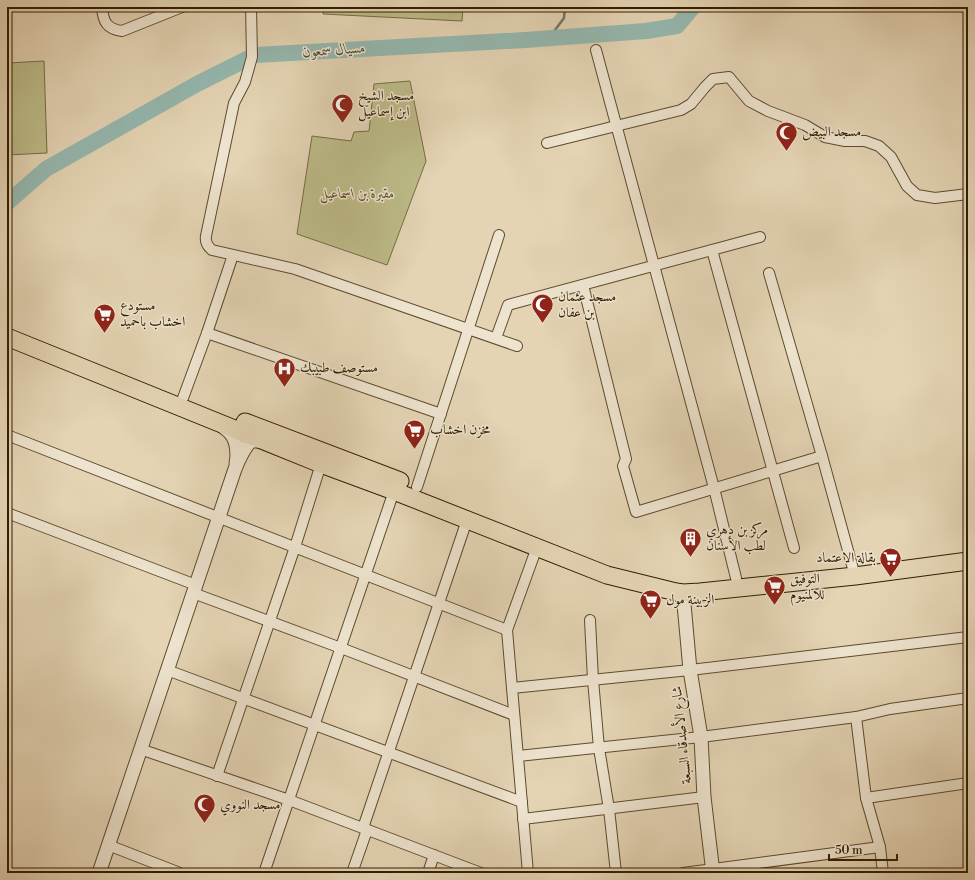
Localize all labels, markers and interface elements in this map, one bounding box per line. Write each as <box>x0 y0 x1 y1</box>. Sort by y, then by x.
water label: مسيال سمعون <box>302 38 366 62</box>
place label: مسجد الشيخ ابن إسماعيل <box>358 87 414 122</box>
mosque icon: مسجد الشيخ ابن إسماعيل <box>330 91 356 124</box>
mosque icon: مسجد البيض <box>773 119 799 152</box>
place label: مسجد البيض <box>802 123 861 141</box>
park label: مقبرة بن اسماعيل <box>320 185 394 204</box>
place label: مسجد عثمان بن عفان <box>558 288 616 322</box>
mosque icon: مسجد عثمان بن عفان <box>529 292 555 325</box>
place label: مستودع اخشاب باحميد <box>120 297 185 331</box>
supermarket icon: مستودع اخشاب باحميد <box>92 301 118 334</box>
hospital icon: مستوصف طبيبك <box>271 355 297 388</box>
place label: مستوصف طبيبك <box>300 359 378 377</box>
supermarket icon: مخزن اخشاب <box>401 417 427 450</box>
place label: مخزن اخشاب <box>430 421 491 439</box>
place label: مركز بن دهري لطب الأسنان <box>706 521 768 555</box>
building icon: مركز بن دهري لطب الأسنان <box>677 525 703 558</box>
supermarket icon: بقالة الاعتماد <box>878 545 904 578</box>
place label: بقالة الاعتماد <box>816 549 876 567</box>
place label: التوفيق للالمنيوم <box>790 570 825 607</box>
supermarket icon: التوفيق للالمنيوم <box>762 574 788 607</box>
supermarket icon: الزبينة مول <box>638 587 664 620</box>
place label: الزبينة مول <box>666 591 714 609</box>
street label: شارع الأصدقاء السبعة <box>666 685 698 785</box>
mosque icon: مسجد النووي <box>192 792 218 825</box>
place label: مسجد النووي <box>220 796 280 816</box>
scale bar <box>829 836 897 862</box>
text: 50 m <box>835 843 863 858</box>

